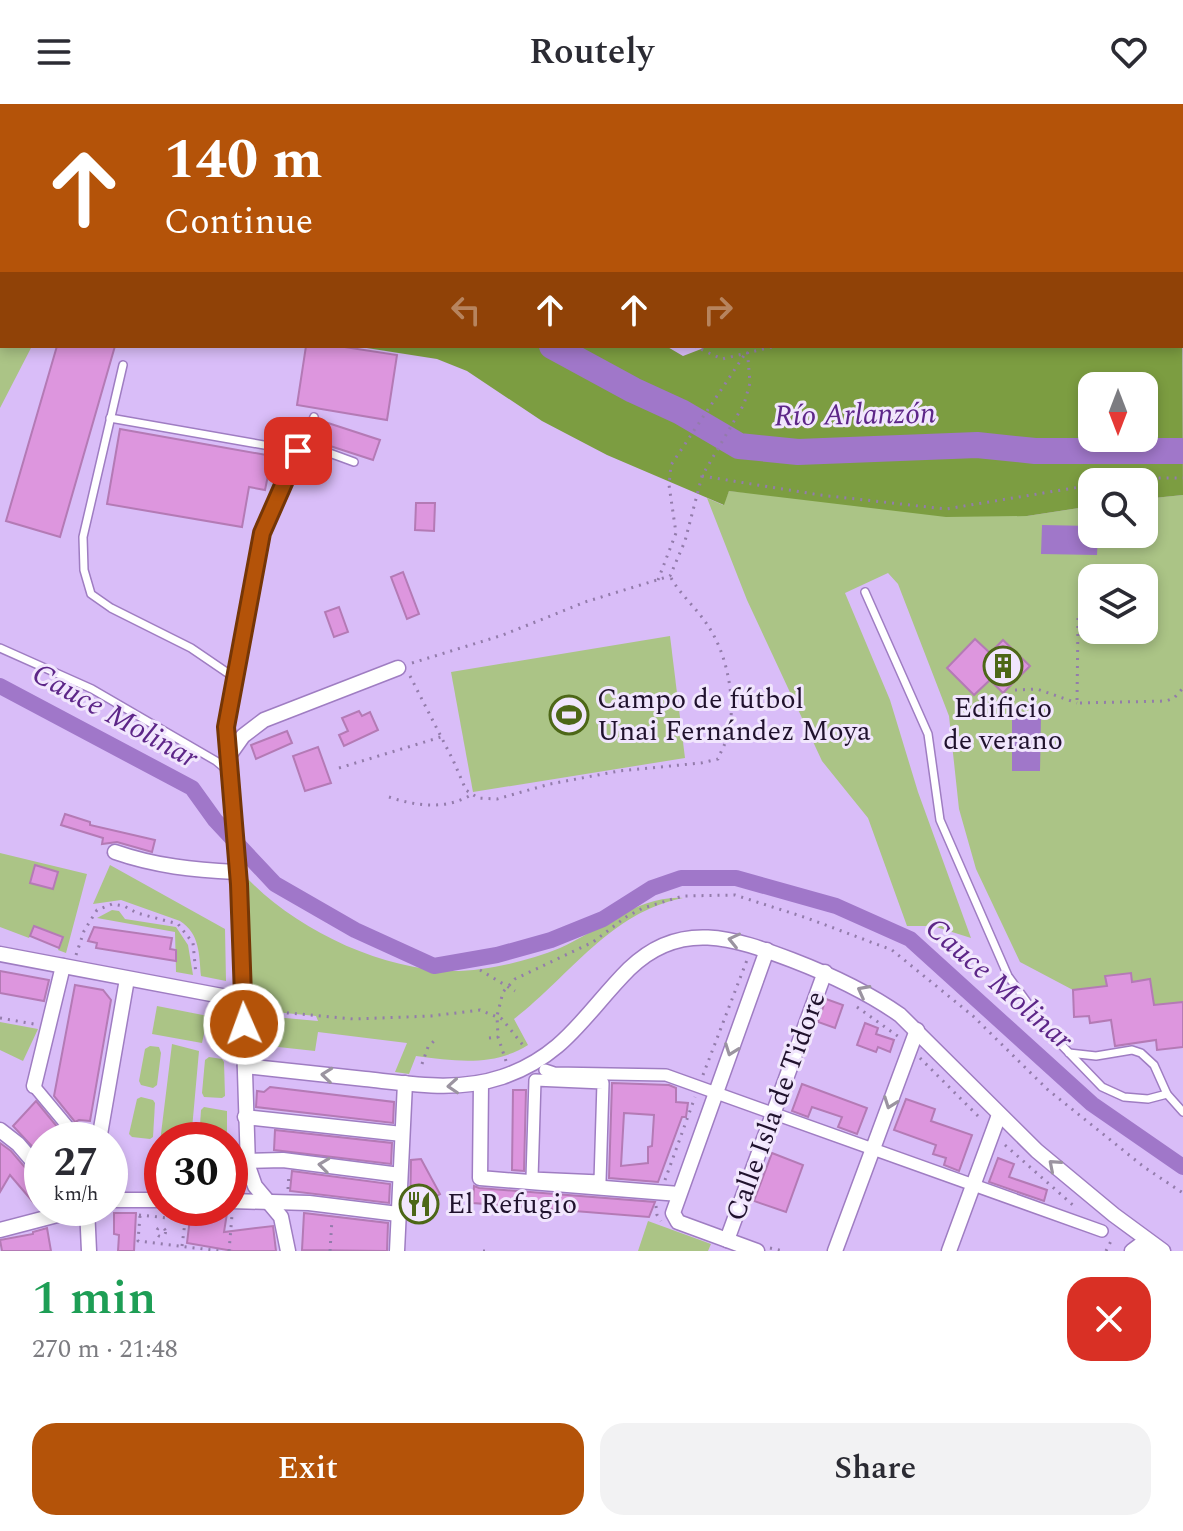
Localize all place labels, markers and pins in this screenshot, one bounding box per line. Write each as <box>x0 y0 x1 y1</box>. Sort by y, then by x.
pin <box>264 417 332 485</box>
building icon: Edificio de verano <box>982 645 1024 687</box>
place label: Campo de fútbol Unai Fernández Moya <box>597 678 871 753</box>
place label: Edificio de verano <box>943 687 1063 762</box>
sports icon: Campo de fútbol Unai Fernández Moya <box>548 694 590 736</box>
restaurant icon: El Refugio <box>398 1183 440 1225</box>
place label: El Refugio <box>447 1183 577 1226</box>

